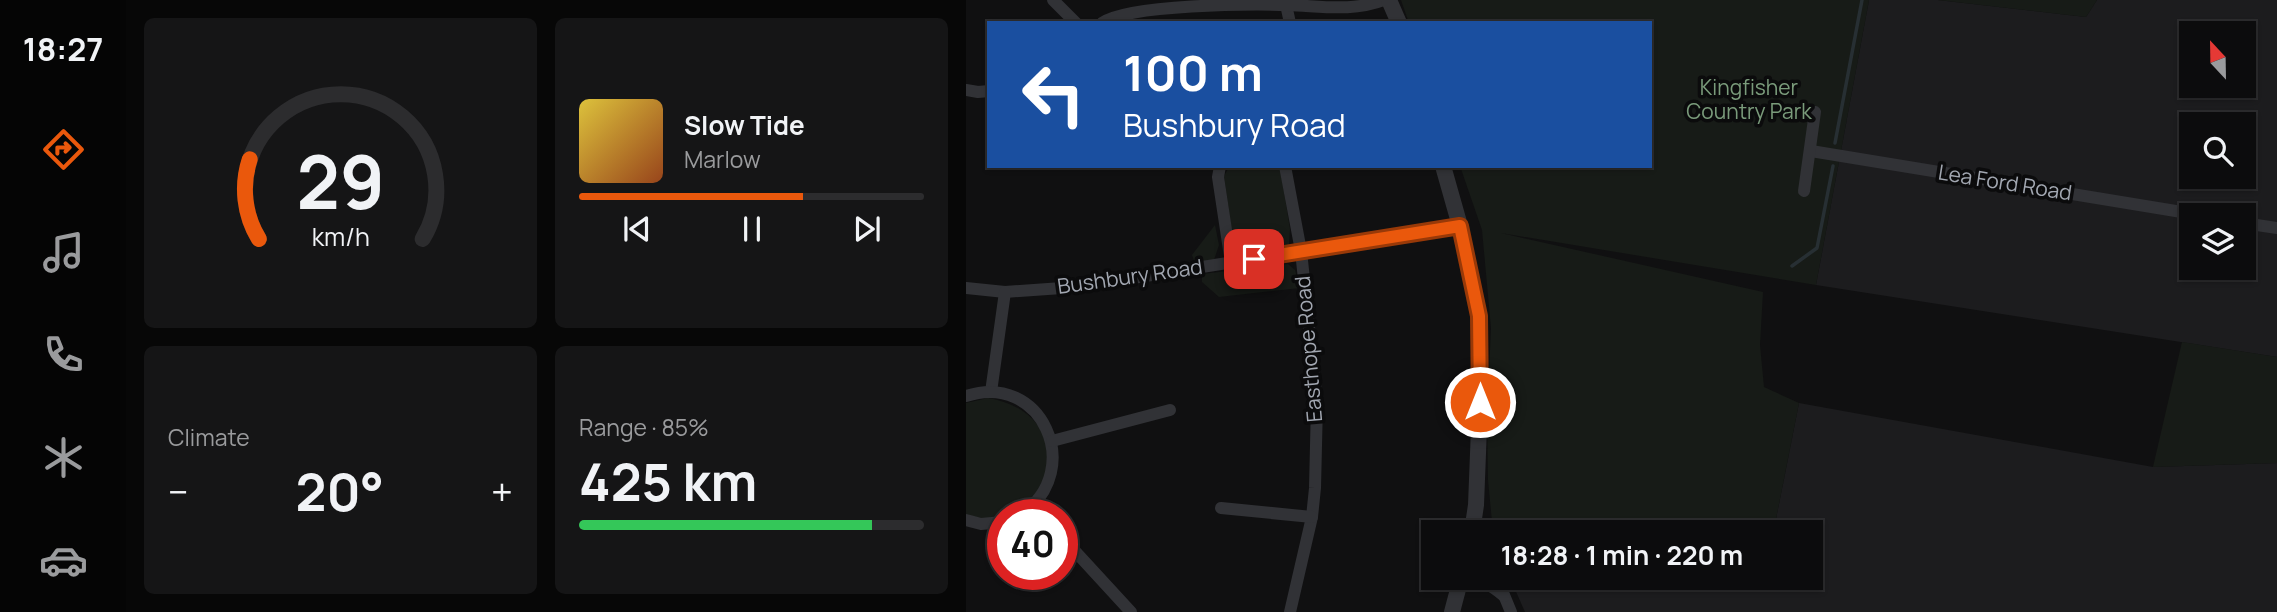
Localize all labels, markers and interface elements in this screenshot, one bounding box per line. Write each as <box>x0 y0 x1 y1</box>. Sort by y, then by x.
north arrow <box>2179 21 2256 98</box>
map controls <box>2179 21 2256 280</box>
text: 18:27 <box>23 27 103 71</box>
text: 100 m <box>1123 39 1263 106</box>
icon: left <box>1008 49 1099 140</box>
park label: Kingfisher Country Park <box>1686 73 1812 125</box>
text: Bushbury Road <box>1123 103 1346 147</box>
text: Slow Tide <box>684 107 805 143</box>
button: search <box>2179 112 2256 189</box>
icon: directions <box>39 125 88 174</box>
text: 29 <box>296 132 385 232</box>
text: Marlow <box>684 143 761 175</box>
street label: Lea Ford Road <box>1936 158 2074 206</box>
button: layers <box>2179 203 2256 280</box>
icon: previous <box>618 210 656 248</box>
icon: pause <box>733 210 771 248</box>
icon: next <box>848 210 886 248</box>
text: km/h <box>311 219 370 254</box>
icon: music <box>39 228 88 277</box>
pin <box>1224 229 1284 289</box>
icon: arrive <box>1235 240 1273 278</box>
street label: Bushbury Road <box>1056 252 1204 300</box>
street label: Easthope Road <box>1288 275 1328 423</box>
icon: phone <box>39 330 88 379</box>
position arrow <box>1443 365 1517 439</box>
text: Range · 85% <box>579 411 709 443</box>
text: Climate <box>168 421 250 453</box>
icon: climate <box>39 433 88 482</box>
text: 425 km <box>579 446 757 517</box>
text: 20° <box>296 456 384 527</box>
text: − <box>168 465 189 517</box>
text: + <box>491 465 513 517</box>
speed limit sign: 40 <box>987 499 1078 590</box>
icon: car <box>39 536 88 585</box>
text: 18:28 · 1 min · 220 m <box>1501 537 1743 573</box>

